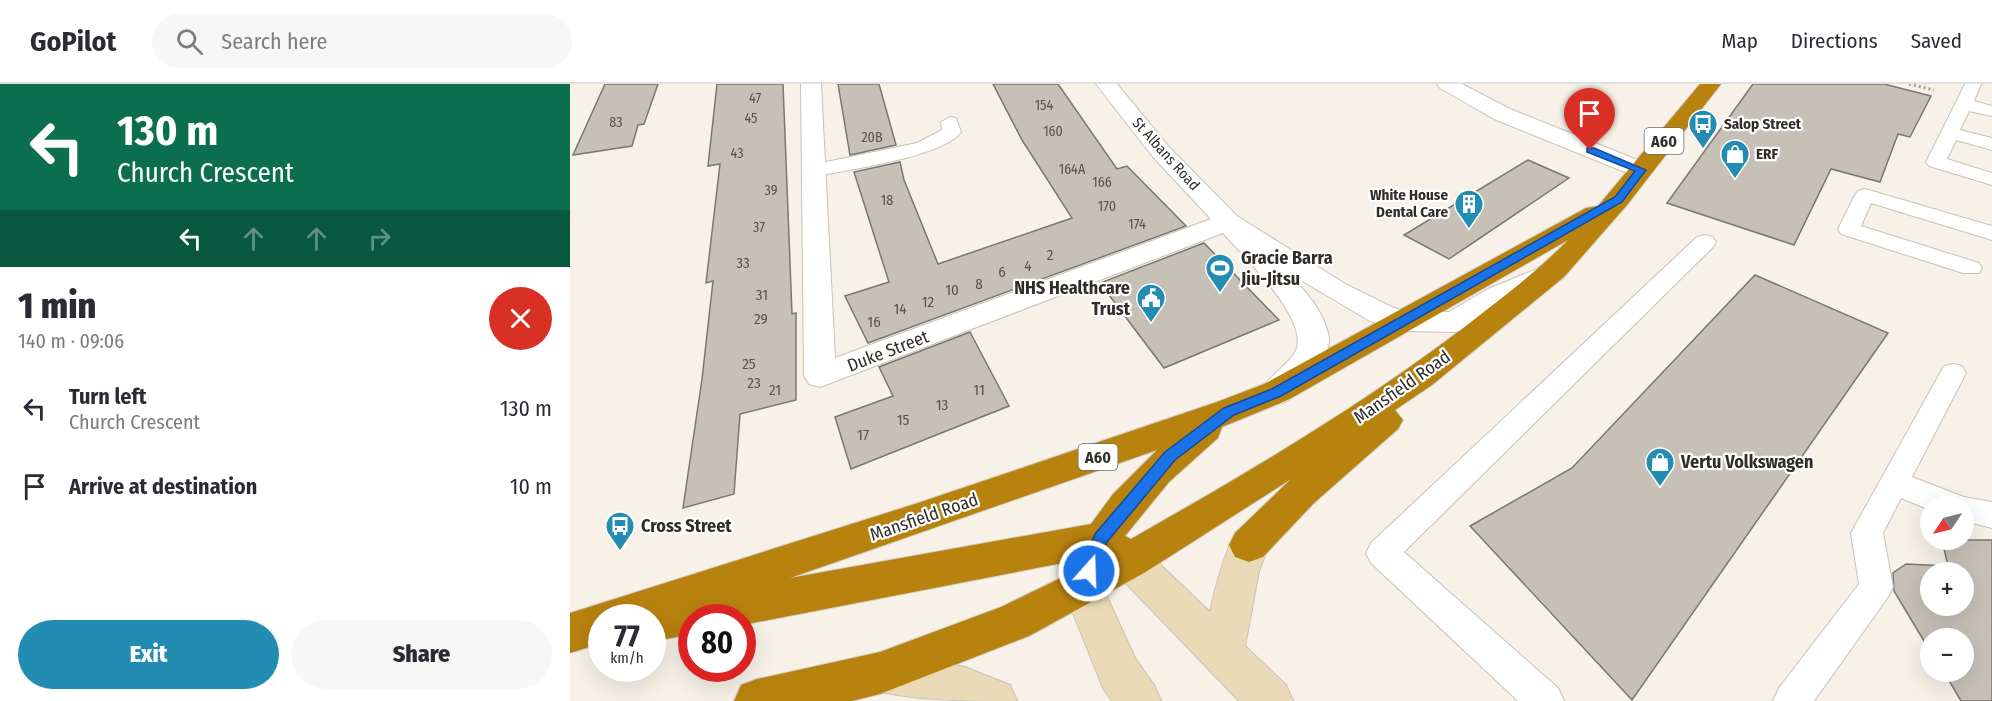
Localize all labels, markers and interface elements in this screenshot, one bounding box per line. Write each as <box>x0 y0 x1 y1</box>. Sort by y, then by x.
search box <box>152 14 572 68</box>
text: GoPilot <box>30 25 116 58</box>
icon: search <box>173 25 206 58</box>
text: Search here <box>221 28 327 55</box>
text: Map <box>1721 28 1758 54</box>
text: Directions <box>1791 28 1878 54</box>
text: Saved <box>1911 28 1962 54</box>
pin <box>1564 88 1615 150</box>
house number: 47 <box>749 90 761 107</box>
house number: 154 <box>1035 97 1054 114</box>
icon: arrive <box>1573 97 1606 130</box>
text: 130 m <box>117 106 218 156</box>
icon: left <box>18 108 96 186</box>
bus stop icon: Salop Street <box>1687 108 1719 150</box>
house number: 45 <box>744 110 758 127</box>
house number: 83 <box>609 114 623 131</box>
street label: St Albans Road <box>1129 114 1203 194</box>
place label: Salop Street <box>1724 115 1802 133</box>
house number: 160 <box>1043 123 1063 140</box>
road number: A60 <box>1644 128 1684 154</box>
house number: 20B <box>861 129 883 146</box>
shop icon: ERF <box>1719 138 1751 180</box>
house number: 43 <box>731 145 743 162</box>
place label: ERF <box>1756 145 1779 163</box>
text: Church Crescent <box>117 157 294 189</box>
house number: 164A <box>1059 161 1086 178</box>
house number: 166 <box>1092 174 1112 191</box>
house number: 39 <box>765 182 778 199</box>
place label: White House Dental Care <box>1370 186 1448 221</box>
building icon: White House Dental Care <box>1453 188 1485 230</box>
house number: 18 <box>881 192 893 209</box>
house number: 170 <box>1098 198 1116 215</box>
house number: 174 <box>1128 216 1146 233</box>
house number: 37 <box>753 219 765 236</box>
icon: left <box>174 222 207 255</box>
icon: ahead <box>237 222 270 255</box>
icon: ahead <box>300 222 333 255</box>
icon: right <box>363 222 396 255</box>
house number: 2 <box>1047 246 1054 264</box>
place label: Gracie Barra Jiu-Jitsu <box>1240 247 1333 290</box>
sports icon: Gracie Barra Jiu-Jitsu <box>1204 252 1236 294</box>
house number: 33 <box>736 254 750 272</box>
house number: 4 <box>1024 257 1032 275</box>
house number: 6 <box>998 263 1006 281</box>
house number: 8 <box>975 275 983 293</box>
place label: NHS Healthcare Trust <box>1014 277 1131 320</box>
house number: 10 <box>945 281 959 299</box>
public building icon: NHS Healthcare Trust <box>1135 282 1167 324</box>
text: 1 min <box>18 284 96 328</box>
house number: 31 <box>756 286 768 304</box>
button: close <box>489 287 552 350</box>
house number: 12 <box>922 293 935 311</box>
house number: 14 <box>893 300 907 318</box>
house number: 29 <box>754 310 768 328</box>
house number: 16 <box>867 313 881 331</box>
street label: Duke Street <box>844 325 932 377</box>
text: 140 m · 09:06 <box>18 329 124 353</box>
street label: Mansfield Road <box>1349 346 1455 428</box>
house number: 25 <box>742 355 756 373</box>
house number: 23 <box>747 374 761 392</box>
house number: 21 <box>769 381 781 399</box>
house number: 11 <box>973 381 985 399</box>
text: Turn left <box>69 383 147 410</box>
icon: left <box>18 392 51 425</box>
text: 130 m <box>500 395 552 422</box>
house number: 13 <box>936 396 949 414</box>
text: Church Crescent <box>69 410 200 434</box>
house number: 15 <box>897 411 909 429</box>
house number: 17 <box>857 426 869 444</box>
road number: A60 <box>1078 444 1118 470</box>
shop icon: Vertu Volkswagen <box>1644 446 1676 488</box>
place label: Vertu Volkswagen <box>1680 451 1813 473</box>
icon: arrive <box>18 470 51 503</box>
text: Arrive at destination <box>69 473 257 500</box>
text: 10 m <box>510 473 552 500</box>
street label: Mansfield Road <box>867 488 981 546</box>
north arrow <box>1920 496 1974 550</box>
map controls <box>1920 496 1974 682</box>
bus stop icon: Cross Street <box>604 510 636 552</box>
place label: Cross Street <box>641 515 732 537</box>
position arrow <box>1057 539 1121 603</box>
button: + <box>1920 562 1974 616</box>
speed limit sign: 80 <box>678 604 756 682</box>
text: 77 <box>614 618 640 654</box>
button: Exit <box>18 620 279 689</box>
button: Share <box>291 620 552 689</box>
button: − <box>1920 628 1974 682</box>
text: km/h <box>610 649 644 667</box>

